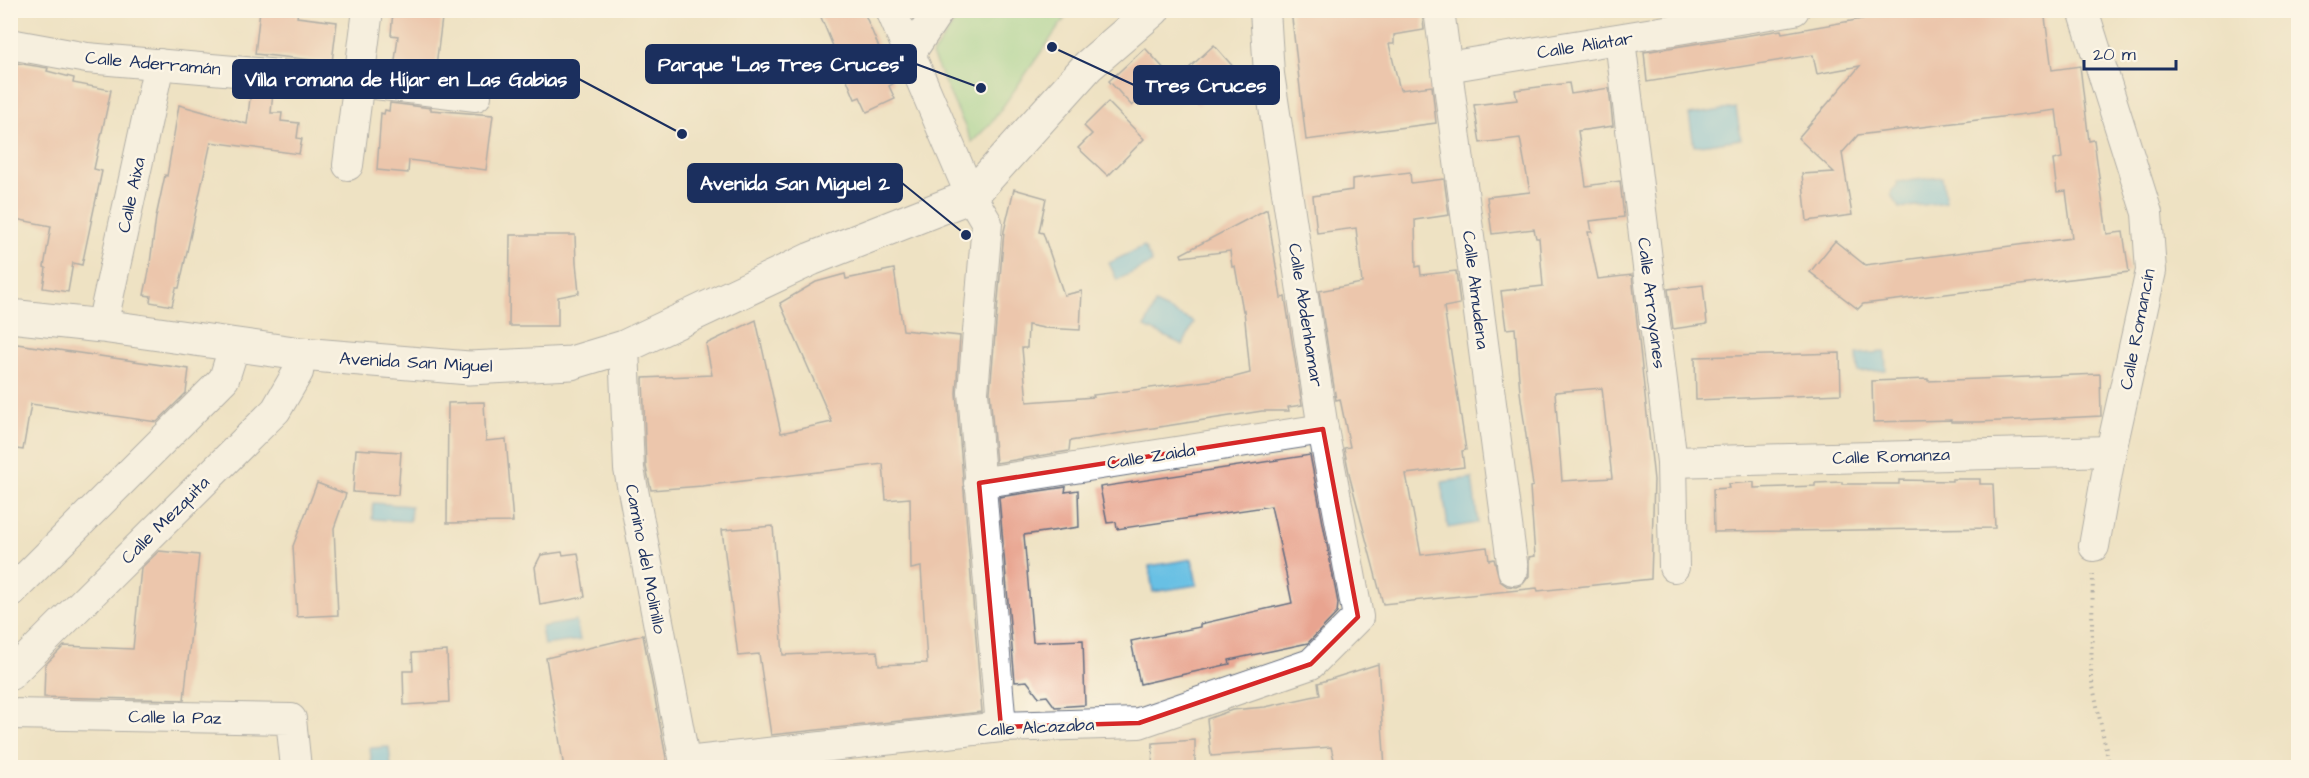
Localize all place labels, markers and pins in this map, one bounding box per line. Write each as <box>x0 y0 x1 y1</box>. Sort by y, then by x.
callout: Parque "Las Tres Cruces" <box>646 45 916 83</box>
callout: Villa romana de Híjar en Las Gabias <box>233 60 579 98</box>
callout: Tres Cruces <box>1134 66 1279 104</box>
callout: Avenida San Miguel 2 <box>688 164 902 202</box>

